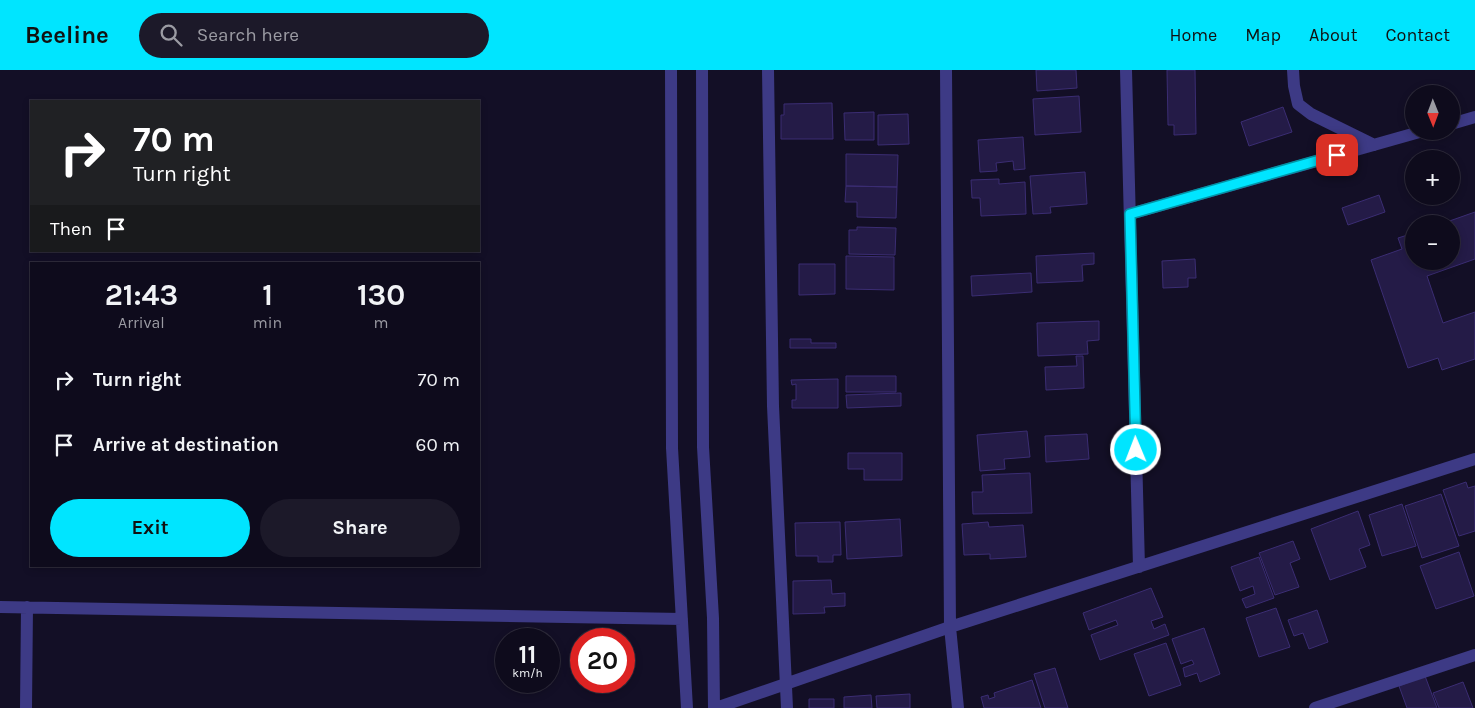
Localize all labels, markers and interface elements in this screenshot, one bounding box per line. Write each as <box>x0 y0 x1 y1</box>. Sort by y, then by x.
search box <box>139 13 489 58</box>
text: Beeline <box>25 21 109 49</box>
icon: search <box>157 21 185 49</box>
text: Search here <box>197 24 299 46</box>
text: Home <box>1169 24 1217 46</box>
text: Map <box>1245 24 1281 46</box>
text: About <box>1309 24 1358 46</box>
text: Contact <box>1386 24 1450 46</box>
north arrow <box>1405 85 1460 140</box>
map controls <box>1405 85 1460 270</box>
text: 70 m <box>133 119 215 160</box>
icon: right <box>50 120 115 185</box>
pin <box>1316 134 1358 176</box>
icon: arrive <box>1323 141 1351 169</box>
button: + <box>1405 150 1460 205</box>
text: Turn right <box>133 161 231 187</box>
icon: arrive <box>102 215 130 243</box>
button: − <box>1405 215 1460 270</box>
text: Then <box>50 218 92 240</box>
text: 21:43 <box>105 277 178 313</box>
text: 1 <box>262 277 273 313</box>
text: 130 <box>357 277 405 313</box>
text: Arrival <box>118 313 165 332</box>
text: min <box>253 313 282 332</box>
text: m <box>374 313 389 332</box>
icon: right <box>50 366 78 394</box>
text: Turn right <box>93 369 182 391</box>
text: 70 m <box>418 369 460 391</box>
position arrow <box>1109 423 1161 475</box>
icon: arrive <box>50 431 78 459</box>
text: Arrive at destination <box>93 434 279 456</box>
text: 60 m <box>416 434 460 456</box>
button: Exit <box>50 499 250 557</box>
button: Share <box>260 499 460 557</box>
speed limit sign: 20 <box>570 628 635 693</box>
text: 11 <box>519 640 536 669</box>
text: km/h <box>512 666 543 680</box>

